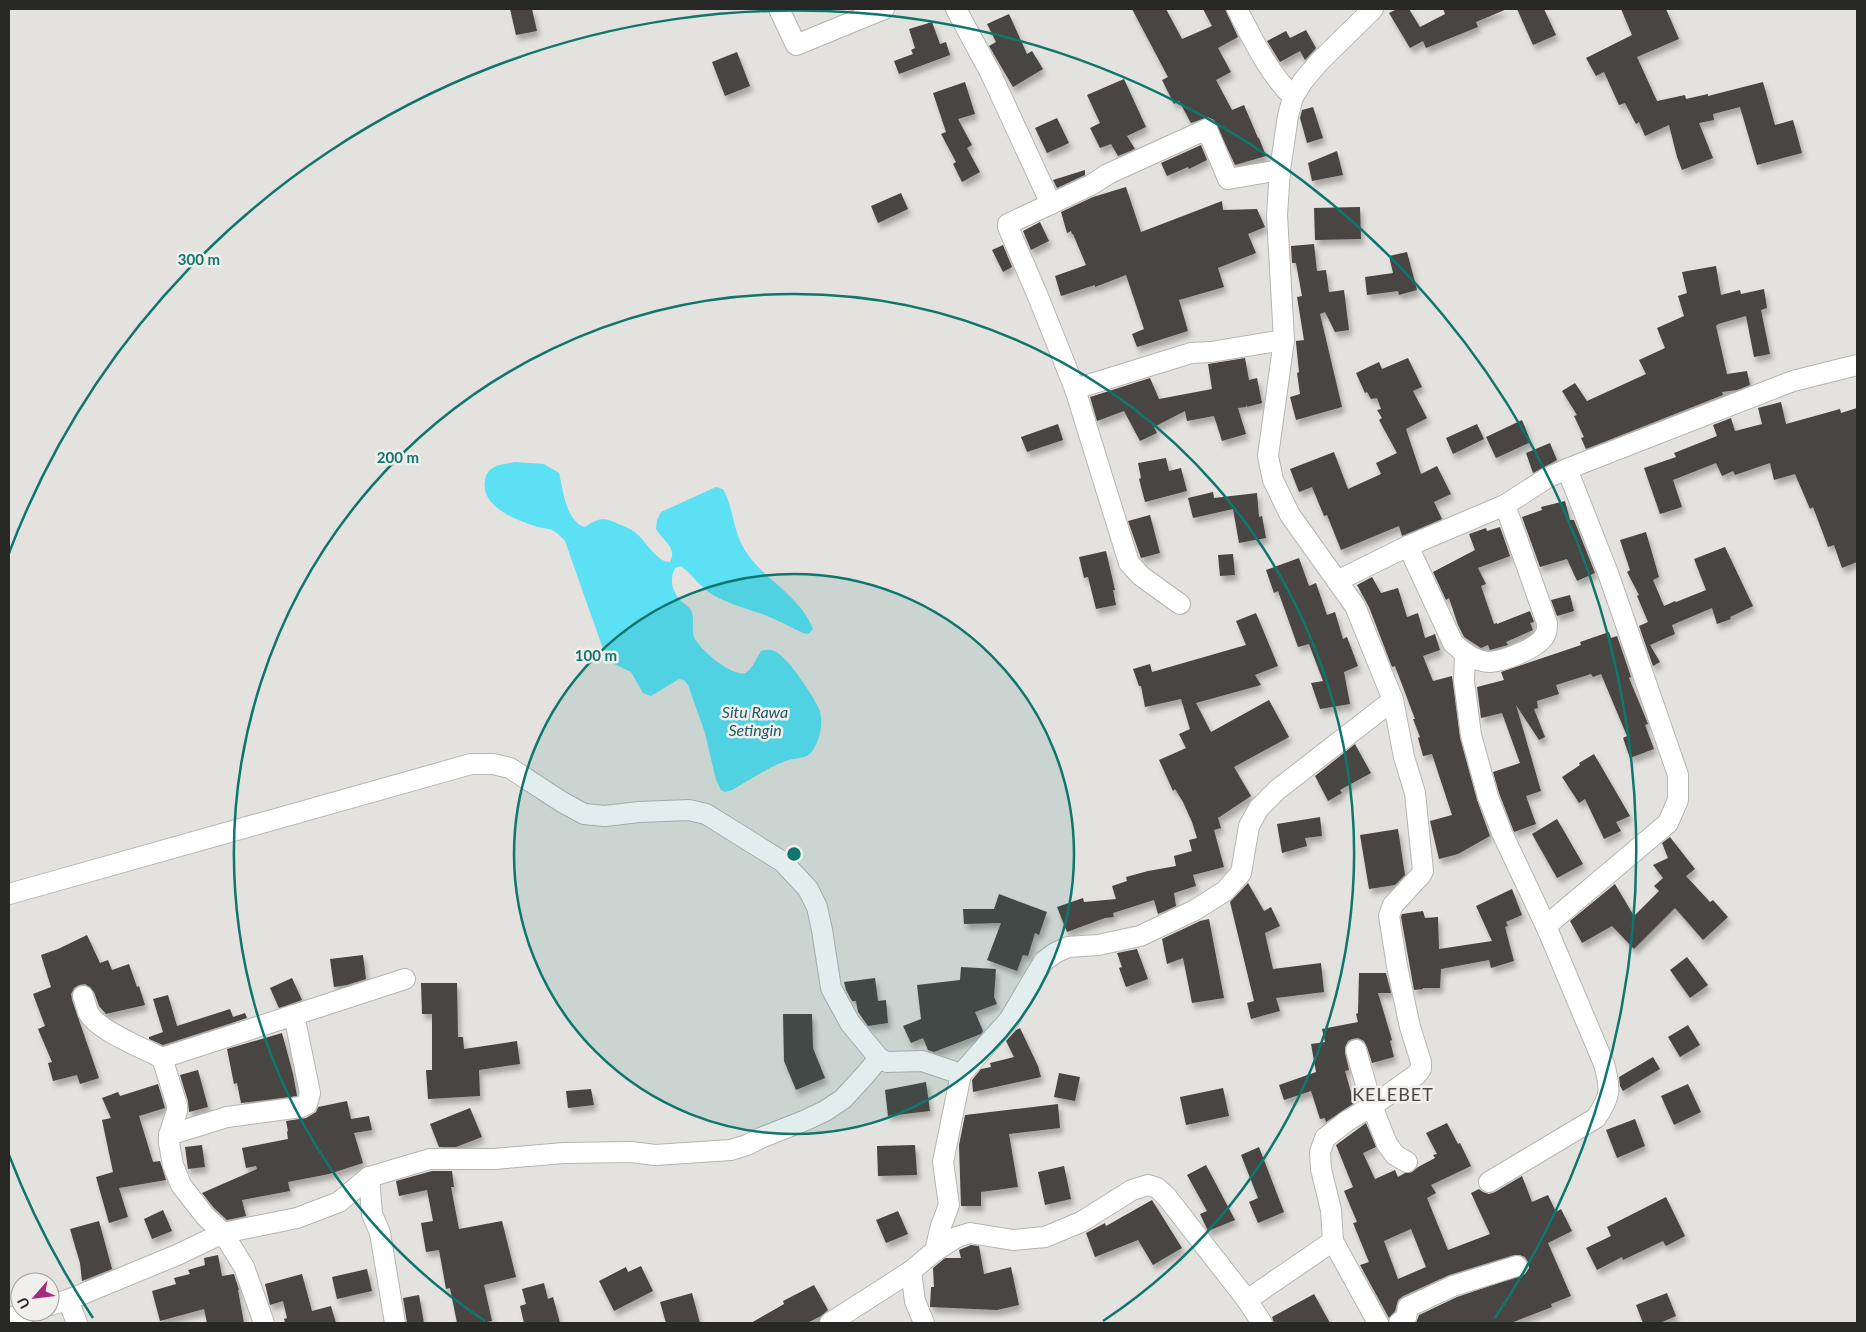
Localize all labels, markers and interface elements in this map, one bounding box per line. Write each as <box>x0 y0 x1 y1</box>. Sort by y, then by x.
text: 300 m <box>178 250 220 268</box>
text: 200 m <box>377 448 419 466</box>
text: 100 m <box>575 646 617 664</box>
water label: Situ Rawa Setingin <box>722 702 788 739</box>
centre of rings <box>785 845 803 863</box>
district label: KELEBET <box>1352 1083 1434 1105</box>
north arrow <box>10 1272 60 1322</box>
text: U <box>13 1295 33 1312</box>

